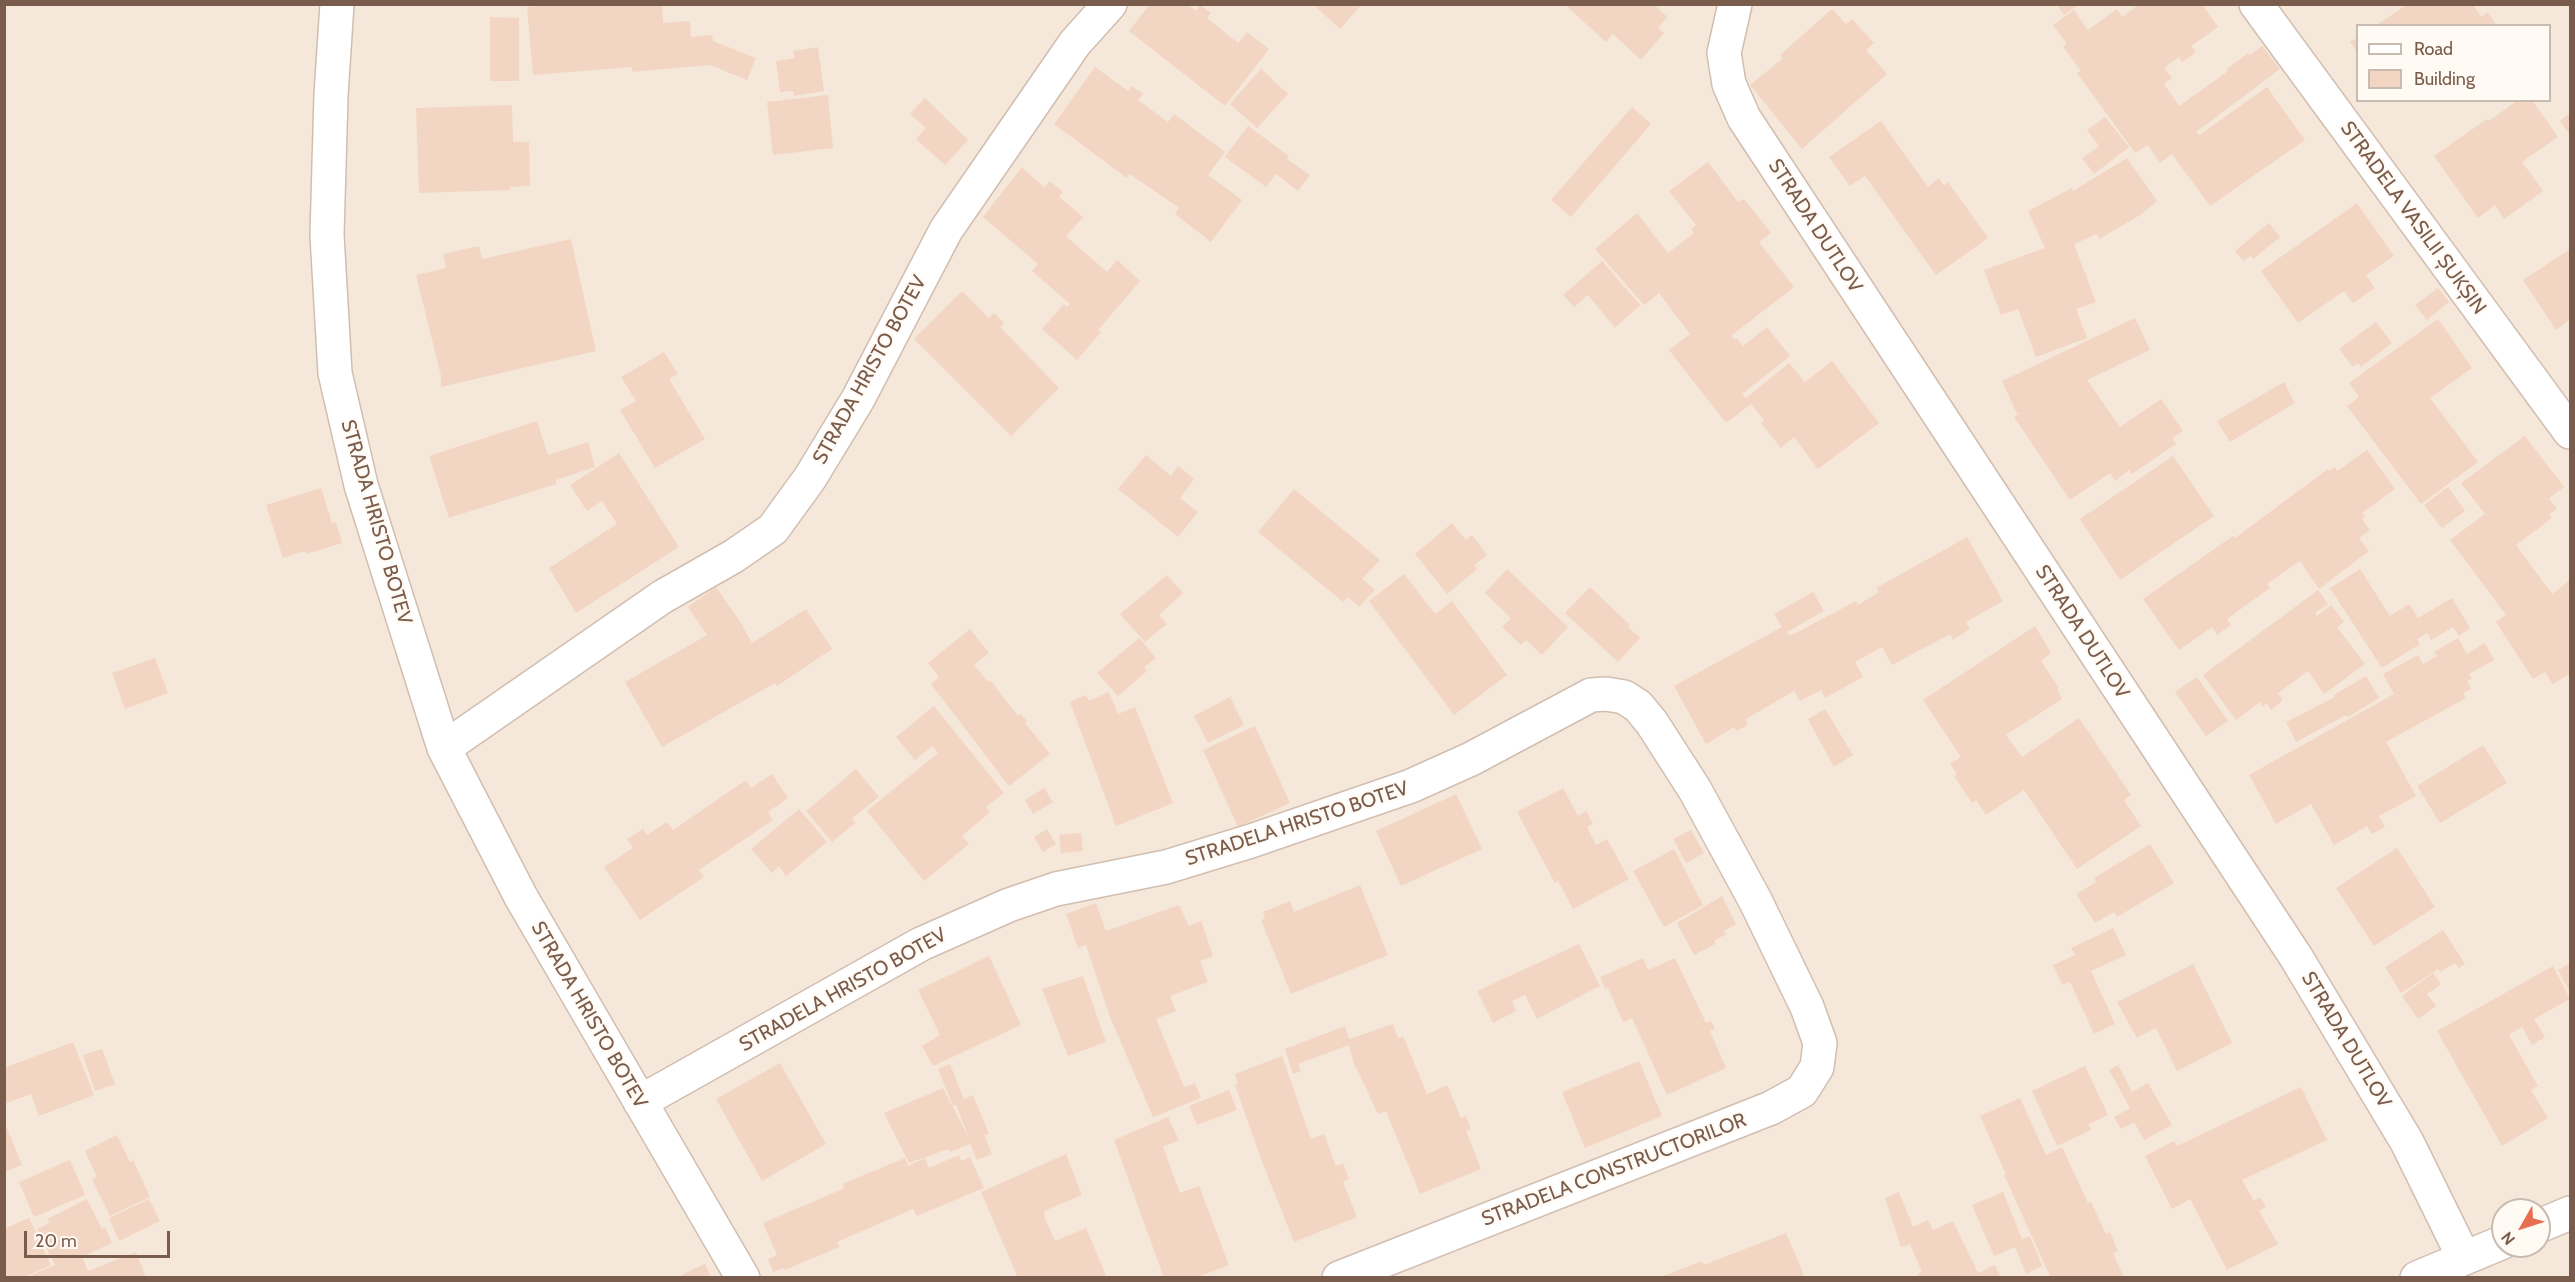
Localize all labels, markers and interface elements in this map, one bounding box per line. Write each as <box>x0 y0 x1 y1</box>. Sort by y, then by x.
legend <box>2356 24 2551 102</box>
text: Road <box>2414 38 2453 60</box>
text: Building <box>2414 68 2475 90</box>
street label: STRADELA VASILII ȘUKȘIN <box>2335 117 2491 319</box>
street label: STRADA DUTLOV <box>1763 155 1867 297</box>
street label: STRADA HRISTO BOTEV <box>808 272 932 468</box>
street label: STRADA HRISTO BOTEV <box>335 417 417 627</box>
street label: STRADA DUTLOV <box>2030 561 2134 703</box>
street label: STRADELA HRISTO BOTEV <box>1182 777 1412 871</box>
street label: STRADA HRISTO BOTEV <box>526 917 652 1113</box>
street label: STRADELA HRISTO BOTEV <box>735 923 951 1057</box>
street label: STRADA DUTLOV <box>2296 968 2396 1112</box>
street label: STRADELA CONSTRUCTORILOR <box>1478 1108 1750 1232</box>
north arrow <box>2491 1198 2551 1258</box>
scale bar <box>27 1219 172 1257</box>
text: N <box>2497 1228 2519 1249</box>
text: 20 m <box>35 1230 77 1252</box>

